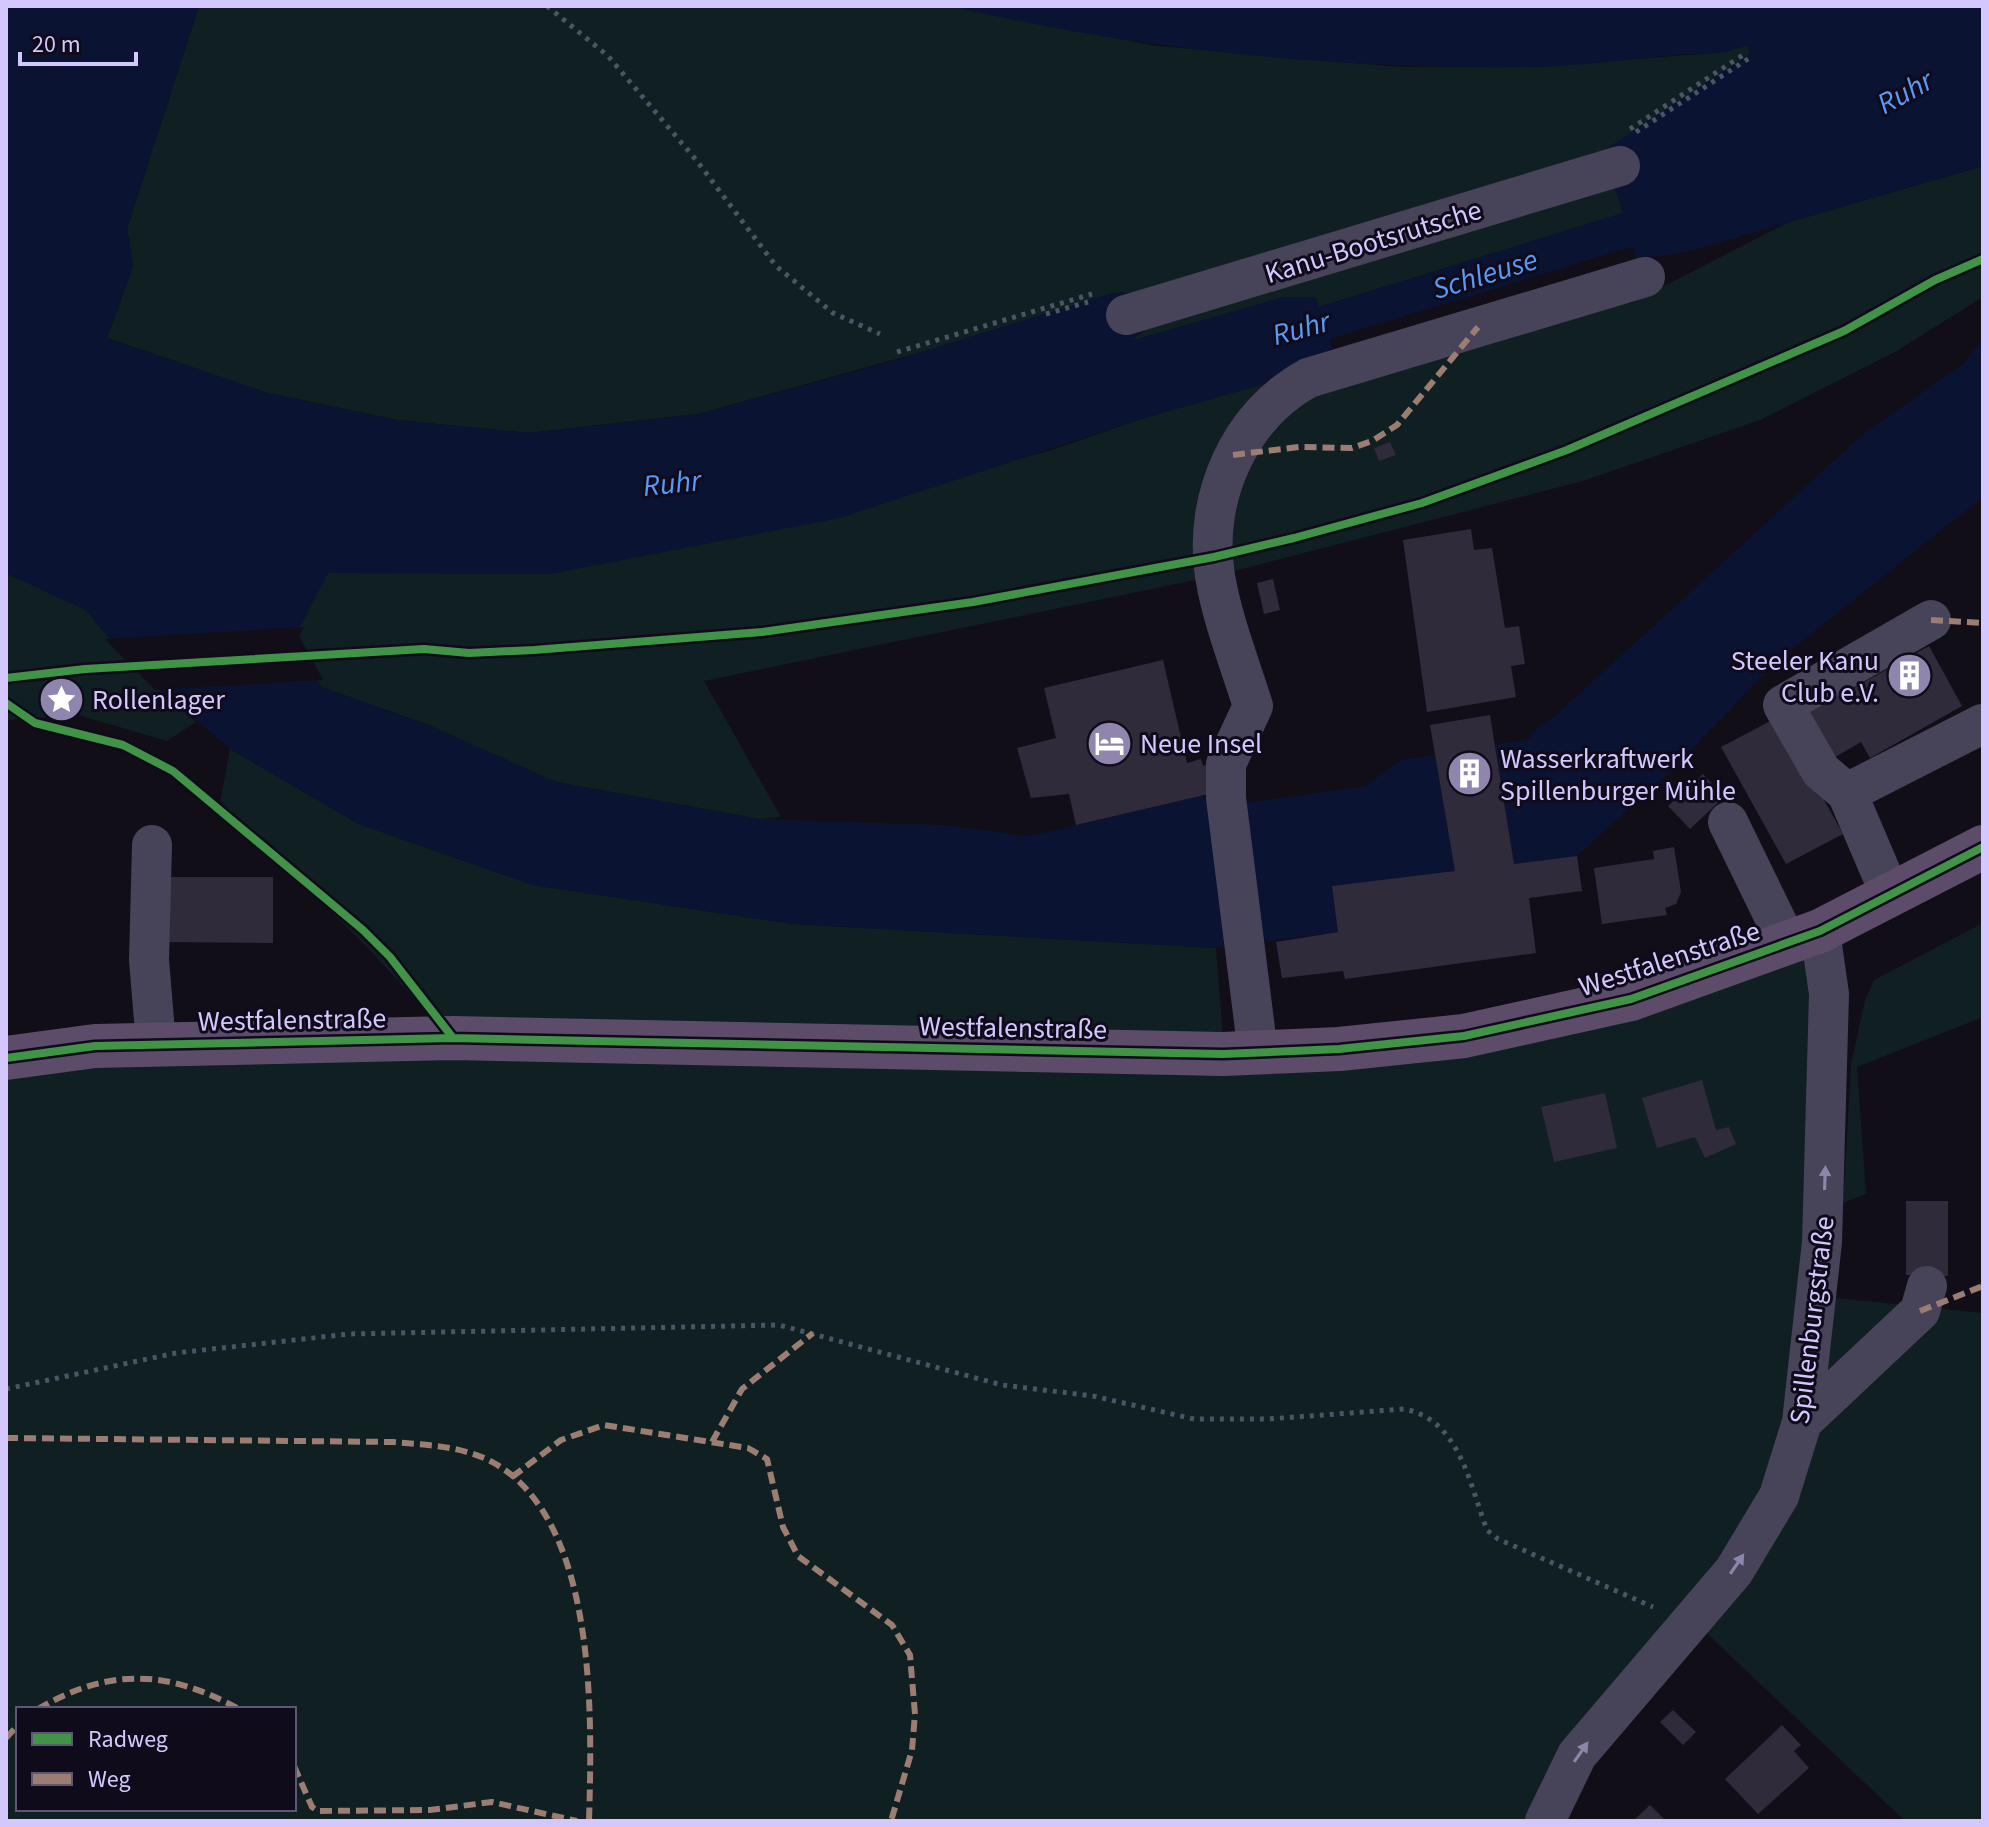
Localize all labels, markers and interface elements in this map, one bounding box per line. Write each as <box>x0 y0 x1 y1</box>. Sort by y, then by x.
scale bar <box>20 16 136 66</box>
text: 20 m <box>32 27 81 62</box>
water label: Ruhr <box>1869 59 1943 125</box>
street label: Kanu-Bootsrutsche <box>1260 190 1487 294</box>
water label: Schleuse <box>1427 238 1543 311</box>
water label: Ruhr <box>1267 300 1337 357</box>
water label: Ruhr <box>641 459 705 508</box>
place label: Steeler Kanu Club e.V. <box>1731 641 1879 713</box>
building icon: Steeler Kanu Club e.V. <box>1886 652 1934 700</box>
place icon: Rollenlager <box>37 675 85 723</box>
place label: Rollenlager <box>92 680 225 720</box>
hotel icon: Neue Insel <box>1085 719 1133 767</box>
place label: Neue Insel <box>1140 724 1262 764</box>
place label: Wasserkraftwerk Spillenburger Mühle <box>1500 739 1736 811</box>
building icon: Wasserkraftwerk Spillenburger Mühle <box>1445 750 1493 798</box>
street label: Westfalenstraße <box>1574 911 1765 1007</box>
street label: Westfalenstraße <box>198 998 386 1042</box>
street label: Westfalenstraße <box>919 1006 1107 1050</box>
one-way arrow <box>1818 1165 1831 1190</box>
street label: Spillenburgstraße <box>1779 1214 1845 1426</box>
one-way arrow <box>1729 1554 1744 1575</box>
legend <box>16 1707 296 1811</box>
text: Radweg <box>88 1722 168 1757</box>
one-way arrow <box>1573 1741 1589 1763</box>
text: Weg <box>88 1762 131 1797</box>

